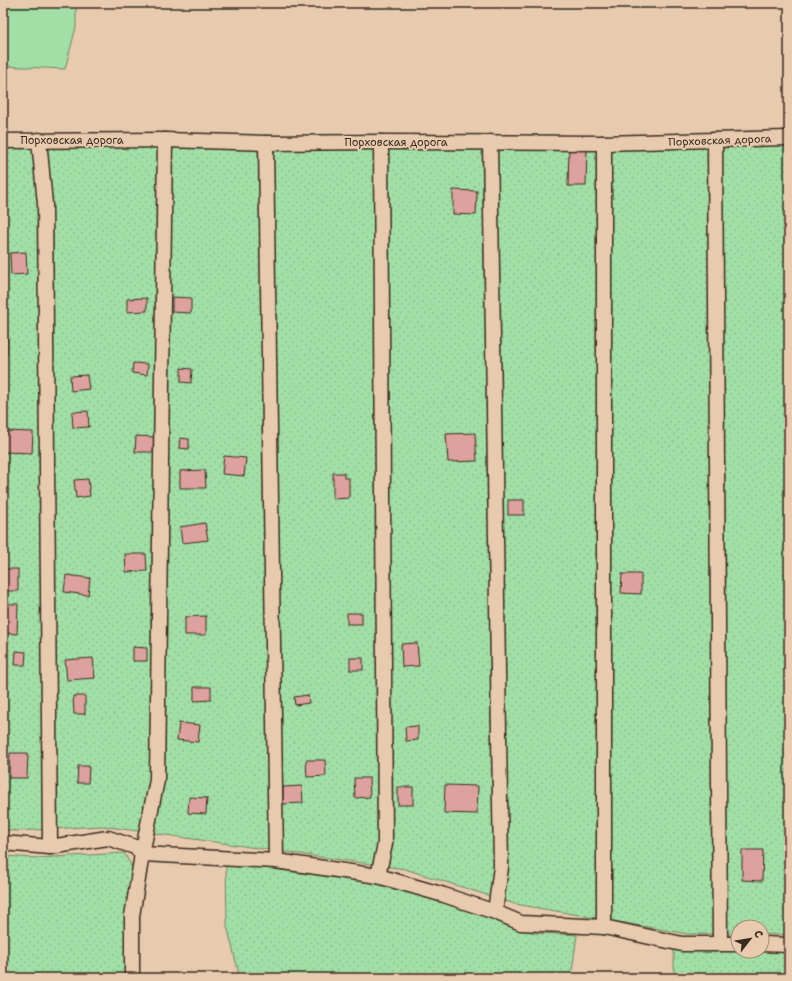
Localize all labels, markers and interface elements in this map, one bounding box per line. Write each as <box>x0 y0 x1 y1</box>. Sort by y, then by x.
street label: Порховская дорога <box>668 131 772 150</box>
street label: Порховская дорога <box>20 133 124 148</box>
street label: Порховская дорога <box>344 135 448 150</box>
north arrow <box>730 919 770 959</box>
text: С <box>750 927 766 941</box>

